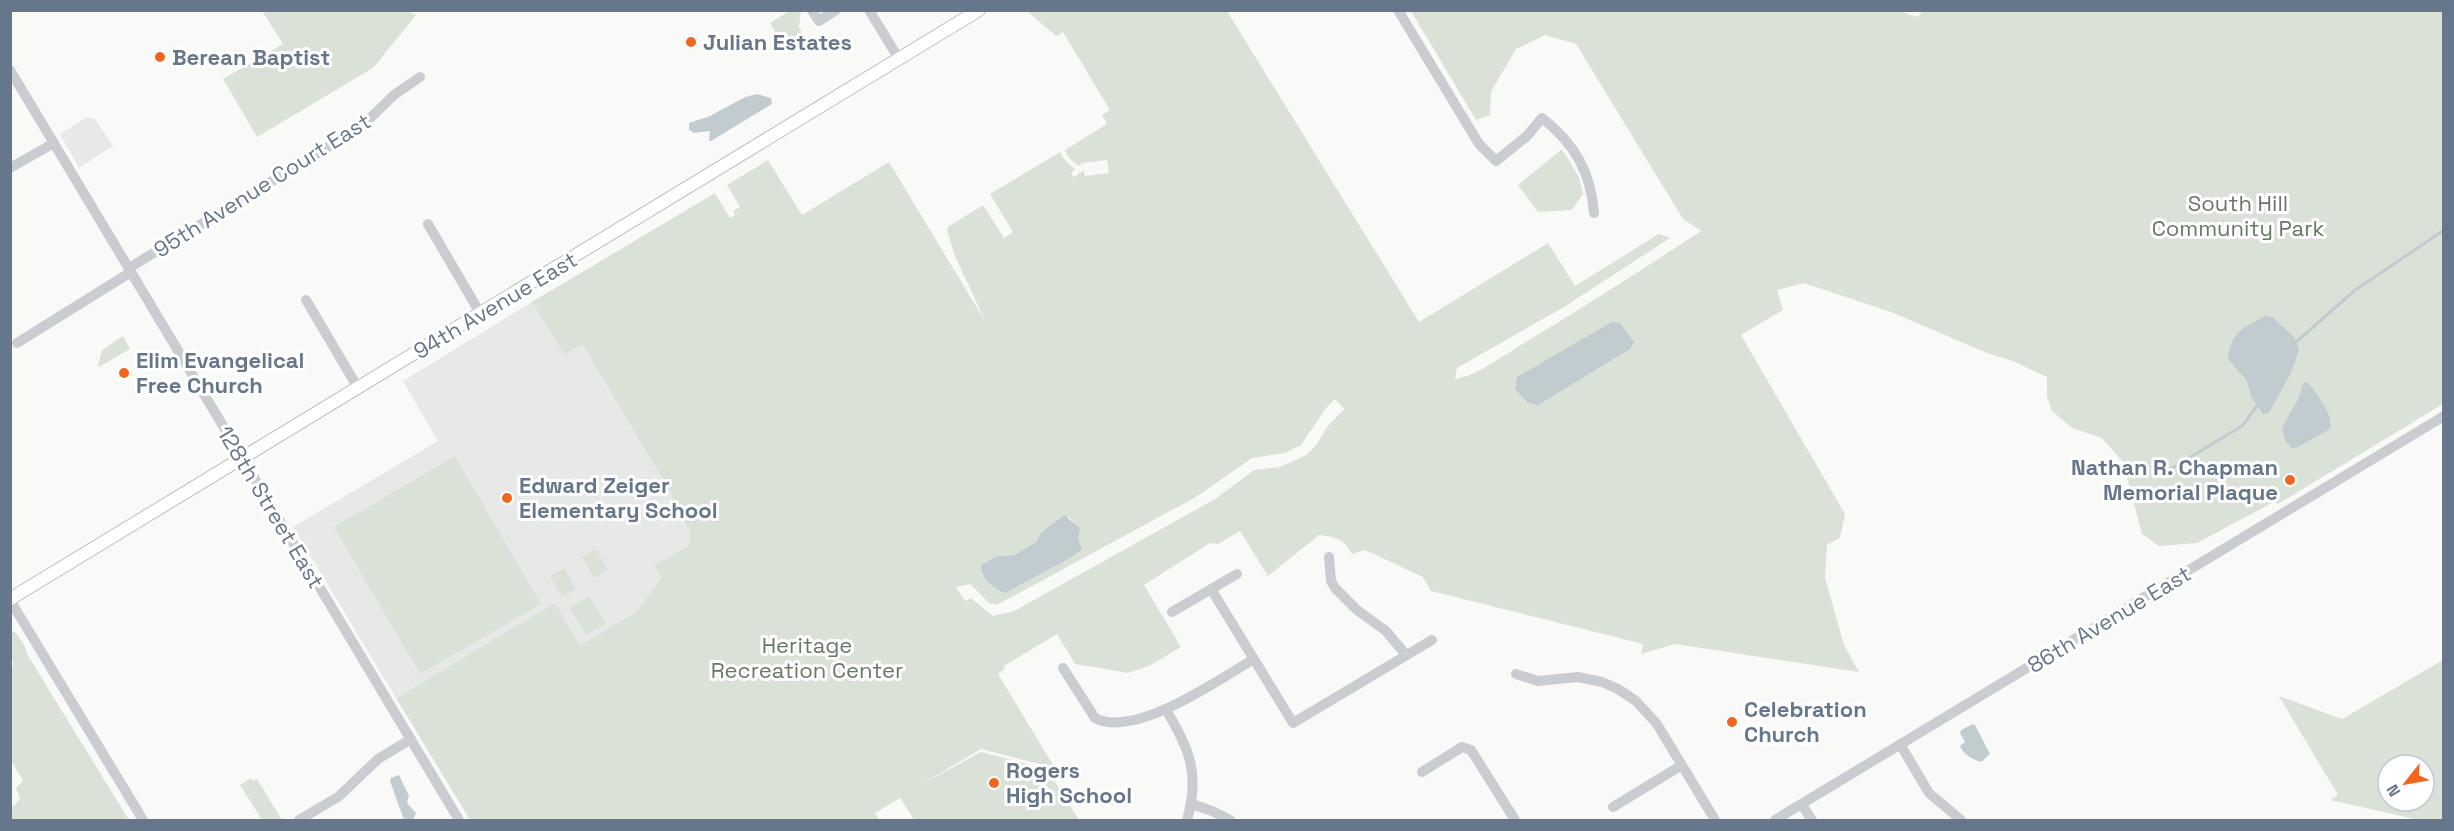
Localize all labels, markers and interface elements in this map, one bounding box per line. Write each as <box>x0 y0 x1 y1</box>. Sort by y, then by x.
place label: Julian Estates <box>703 28 852 56</box>
marker: Julian Estates <box>684 35 698 49</box>
place label: Berean Baptist <box>172 43 330 71</box>
marker: Berean Baptist <box>153 50 167 64</box>
street label: 95th Avenue Court East <box>148 107 376 263</box>
park label: South Hill Community Park <box>2152 189 2325 242</box>
street label: 94th Avenue East <box>408 245 582 365</box>
place label: Elim Evangelical Free Church <box>136 346 304 399</box>
marker: Elim Evangelical Free Church <box>117 366 131 380</box>
street label: 128th Street East <box>211 421 331 593</box>
place label: Nathan R. Chapman Memorial Plaque <box>2071 453 2278 506</box>
place label: Edward Zeiger Elementary School <box>519 471 718 524</box>
marker: Nathan R. Chapman Memorial Plaque <box>2283 473 2297 487</box>
marker: Edward Zeiger Elementary School <box>500 491 514 505</box>
street label: 86th Avenue East <box>2022 559 2196 679</box>
park label: Heritage Recreation Center <box>711 631 903 684</box>
place label: Celebration Church <box>1744 695 1867 748</box>
marker: Celebration Church <box>1725 715 1739 729</box>
north arrow <box>2376 753 2436 813</box>
place label: Rogers High School <box>1006 756 1132 809</box>
marker: Rogers High School <box>987 776 1001 790</box>
text: N <box>2382 780 2405 800</box>

